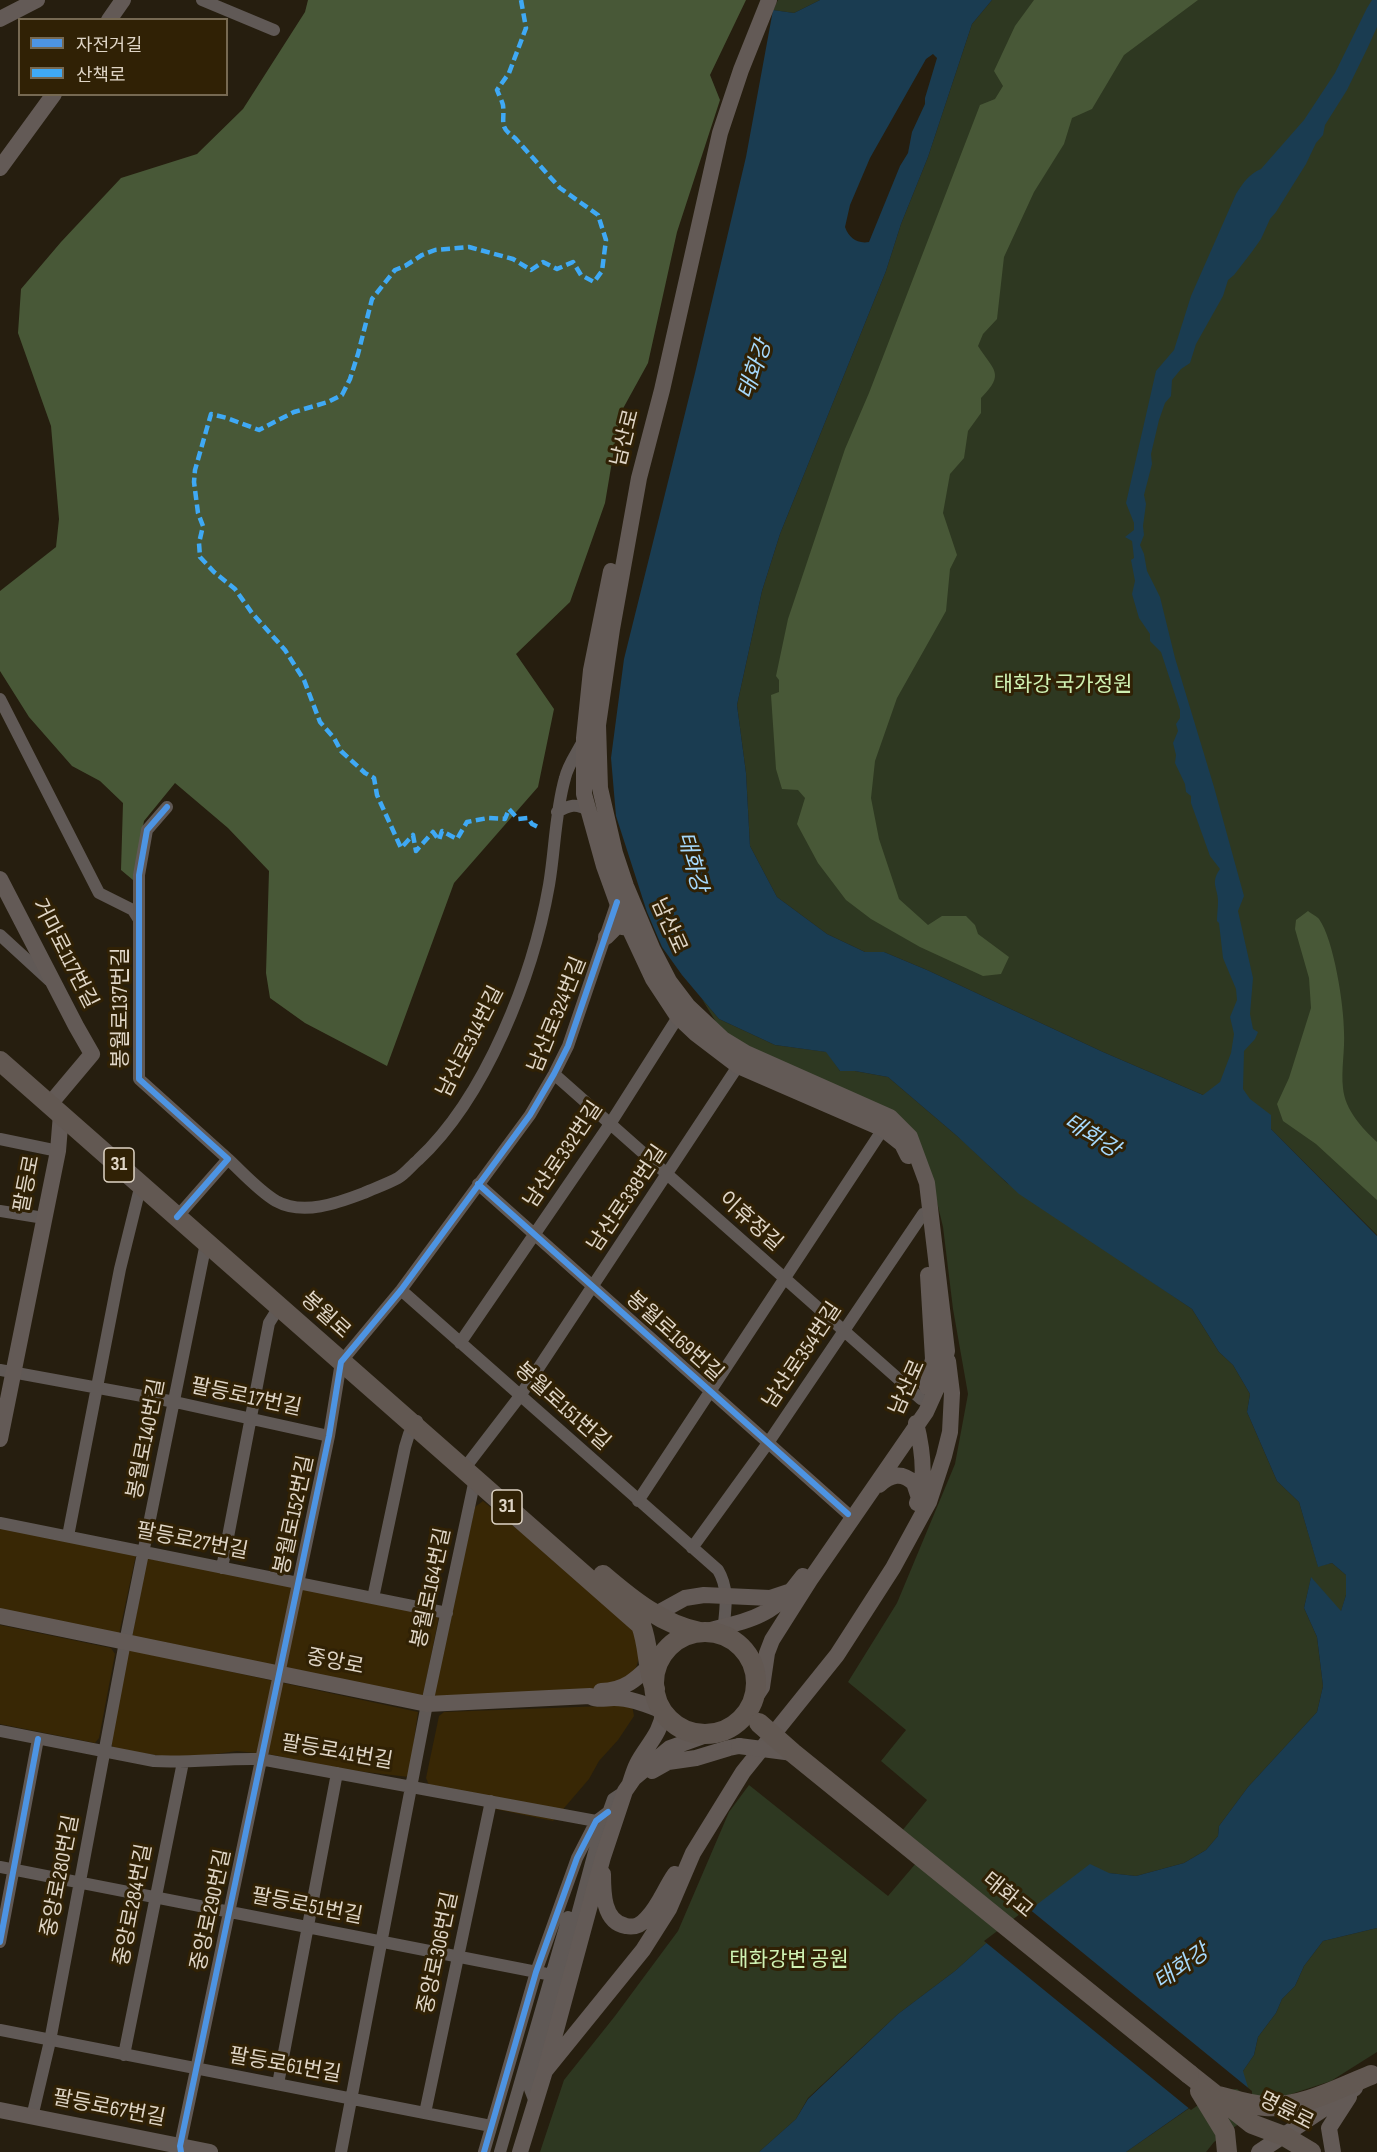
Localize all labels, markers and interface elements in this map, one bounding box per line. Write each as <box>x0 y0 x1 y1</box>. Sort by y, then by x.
legend <box>18 18 228 96</box>
text: 자전거길 <box>76 35 142 56</box>
text: 산책로 <box>76 65 126 86</box>
water label: 태화강 <box>734 337 778 403</box>
street label: 남산로 <box>607 407 645 469</box>
park label: 태화강 국가정원 <box>994 673 1132 699</box>
water label: 태화강 <box>670 829 712 895</box>
street label: 남산로 <box>645 894 691 958</box>
street label: 거마로117번길 <box>26 895 102 1013</box>
street label: 봉월로137번길 <box>109 947 135 1069</box>
street label: 남산로324번길 <box>523 953 593 1077</box>
street label: 남산로314번길 <box>432 982 510 1102</box>
street label: 남산로332번길 <box>519 1097 609 1213</box>
water label: 태화강 <box>1058 1110 1124 1164</box>
street label: 남산로338번길 <box>583 1141 673 1257</box>
road number: 31 <box>104 1148 134 1182</box>
street label: 팔등로 <box>10 1153 46 1215</box>
street label: 이휴정길 <box>713 1187 787 1257</box>
street label: 봉월로 <box>295 1287 355 1345</box>
street label: 봉월로169번길 <box>620 1287 728 1387</box>
street label: 남산로354번길 <box>758 1298 848 1414</box>
street label: 남산로 <box>885 1356 931 1420</box>
street label: 봉월로151번길 <box>509 1358 615 1456</box>
street label: 팔등로17번길 <box>188 1374 304 1422</box>
street label: 봉월로140번길 <box>123 1377 171 1501</box>
street label: 봉월로152번길 <box>270 1453 320 1577</box>
road number: 31 <box>492 1490 522 1524</box>
street label: 팔등로27번길 <box>134 1519 250 1565</box>
street label: 봉월로164번길 <box>407 1526 457 1650</box>
street label: 중앙로 <box>304 1645 366 1681</box>
street label: 팔등로41번길 <box>279 1731 395 1775</box>
street label: 중앙로280번길 <box>37 1813 85 1939</box>
street label: 중앙로284번길 <box>110 1842 158 1968</box>
street label: 중앙로290번길 <box>187 1847 237 1973</box>
street label: 태화교 <box>977 1868 1037 1924</box>
street label: 팔등로51번길 <box>249 1884 365 1930</box>
street label: 중앙로306번길 <box>414 1890 464 2016</box>
water label: 태화강 <box>1150 1940 1214 1996</box>
park label: 태화강변 공원 <box>729 1948 849 1974</box>
street label: 팔등로61번길 <box>227 2044 343 2088</box>
street label: 팔등로67번길 <box>51 2086 167 2132</box>
street label: 명륜로 <box>1254 2088 1318 2136</box>

